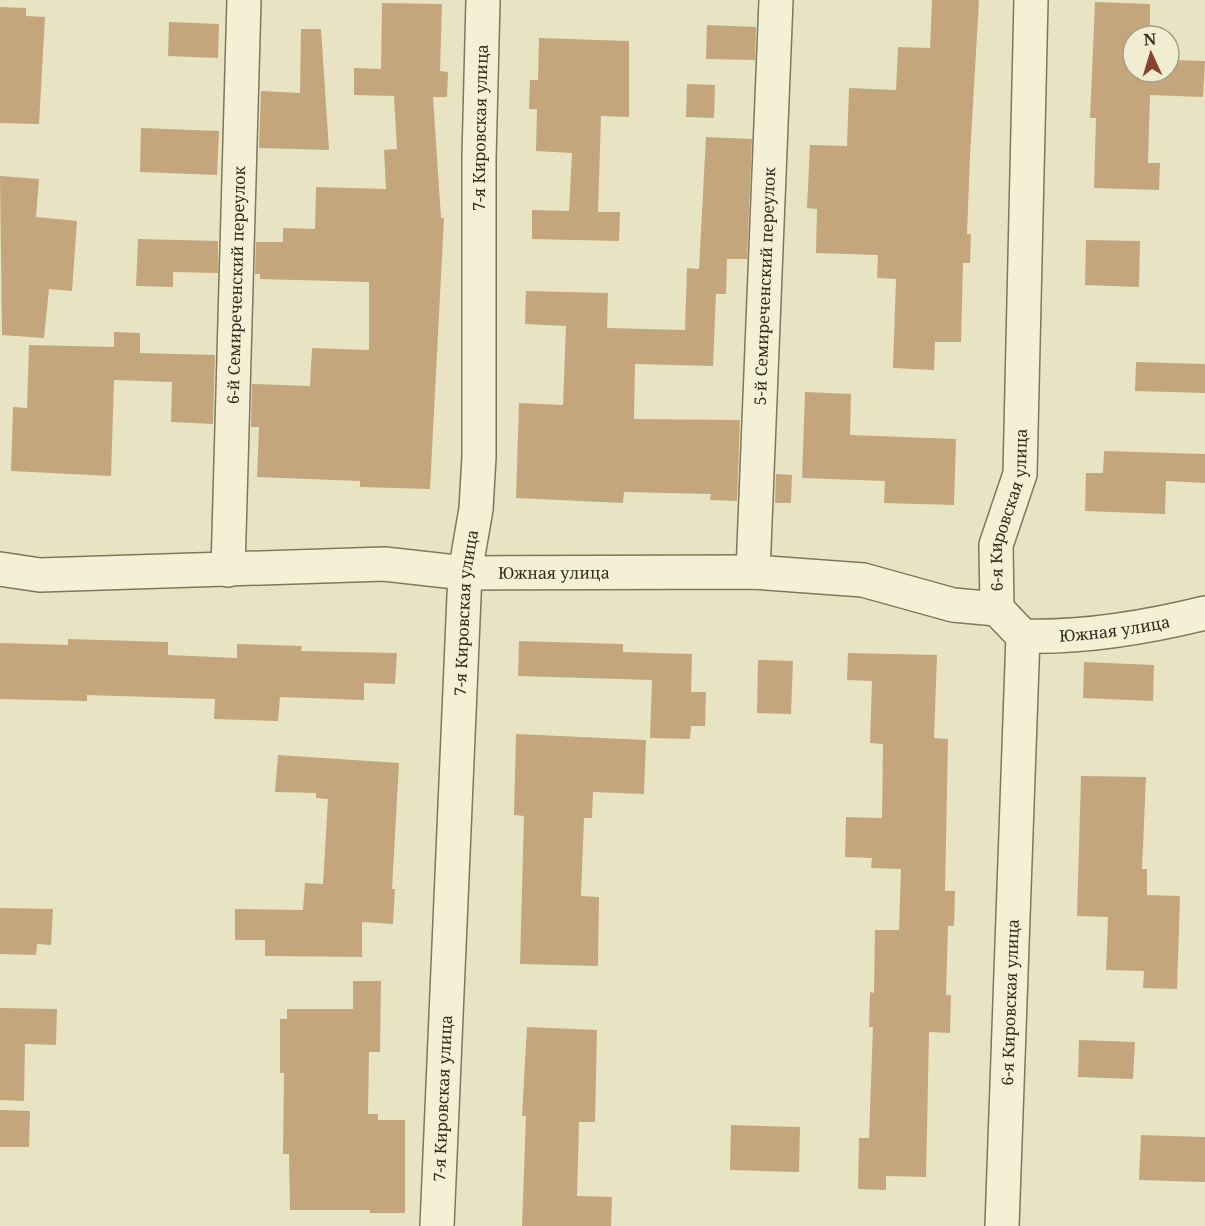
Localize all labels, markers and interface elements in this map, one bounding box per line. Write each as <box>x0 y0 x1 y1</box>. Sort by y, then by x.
north arrow <box>1121 24 1181 84</box>
text: N <box>1143 28 1157 50</box>
street label: 7-я Кировская улица <box>468 44 493 211</box>
street label: 6-й Семиреченский переулок <box>222 165 250 404</box>
street label: 5-й Семиреченский переулок <box>749 166 780 406</box>
street label: 6-я Кировская улица <box>985 428 1032 591</box>
street label: 7-я Кировская улица <box>449 528 483 696</box>
street label: Южная улица <box>498 561 610 584</box>
street label: Южная улица <box>1058 610 1172 647</box>
street label: 6-я Кировская улица <box>996 918 1024 1086</box>
street label: 7-я Кировская улица <box>428 1014 457 1182</box>

